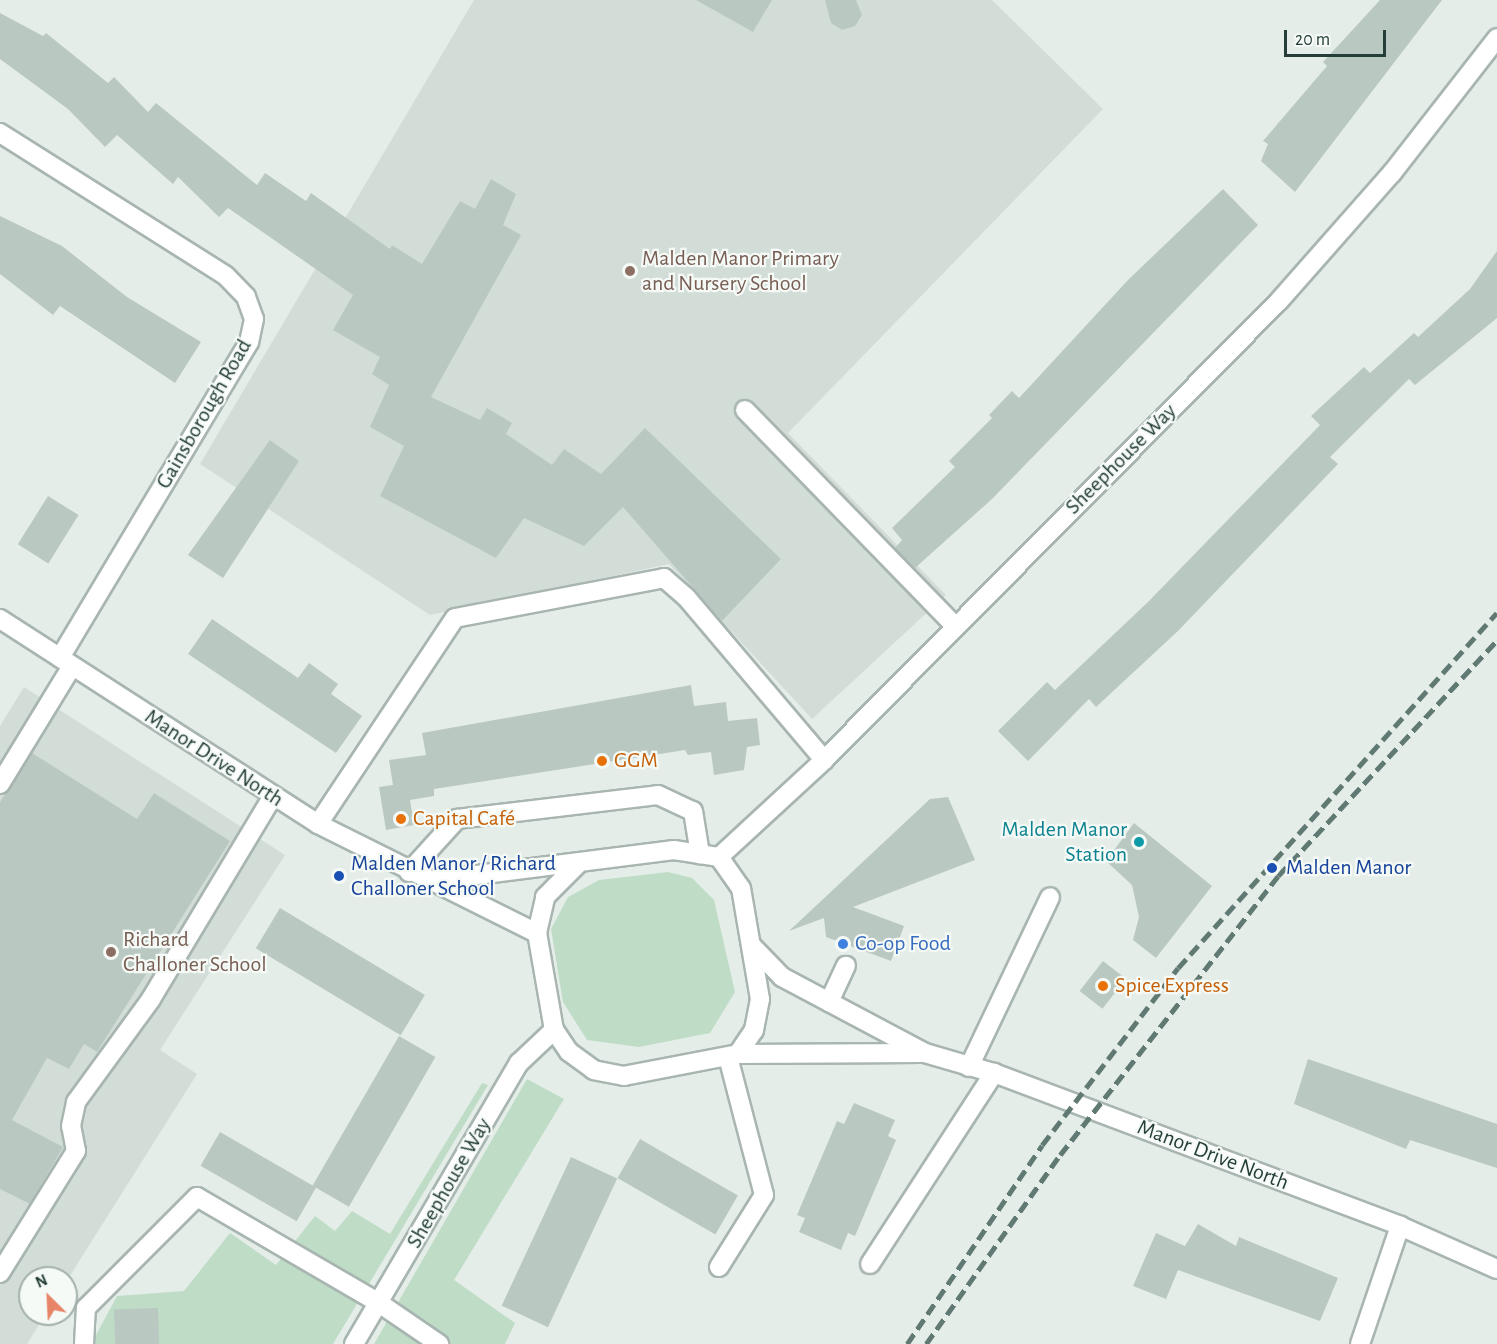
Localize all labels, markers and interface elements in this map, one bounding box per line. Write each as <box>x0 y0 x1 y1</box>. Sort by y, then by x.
scale bar <box>1287 18 1389 56</box>
text: 20 m <box>1295 31 1330 49</box>
place label: Malden Manor Primary and Nursery School <box>642 245 839 296</box>
marker: Malden Manor Primary and Nursery School <box>623 264 637 278</box>
street label: Gainsborough Road <box>150 334 258 494</box>
street label: Sheephouse Way <box>1060 398 1182 520</box>
street label: Manor Drive North <box>140 703 288 813</box>
place label: GGM <box>614 748 658 774</box>
marker: GGM <box>595 754 609 768</box>
place label: Capital Café <box>413 806 515 832</box>
marker: Capital Café <box>394 812 408 826</box>
place label: Malden Manor Station <box>1002 816 1127 867</box>
marker: Malden Manor Station <box>1132 835 1146 849</box>
place label: Malden Manor / Richard Challoner School <box>351 850 556 902</box>
place label: Malden Manor <box>1286 855 1411 881</box>
marker: Malden Manor <box>1263 859 1281 877</box>
marker: Malden Manor / Richard Challoner School <box>332 869 346 883</box>
place label: Richard Challoner School <box>123 926 267 978</box>
place label: Co-op Food <box>855 931 951 957</box>
marker: Co-op Food <box>836 937 850 951</box>
marker: Richard Challoner School <box>104 945 118 959</box>
place label: Spice Express <box>1115 973 1229 999</box>
marker: Spice Express <box>1096 979 1110 993</box>
street label: Sheephouse Way <box>401 1113 497 1253</box>
street label: Manor Drive North <box>1134 1114 1292 1196</box>
north arrow <box>18 1266 78 1326</box>
text: N <box>33 1272 50 1291</box>

